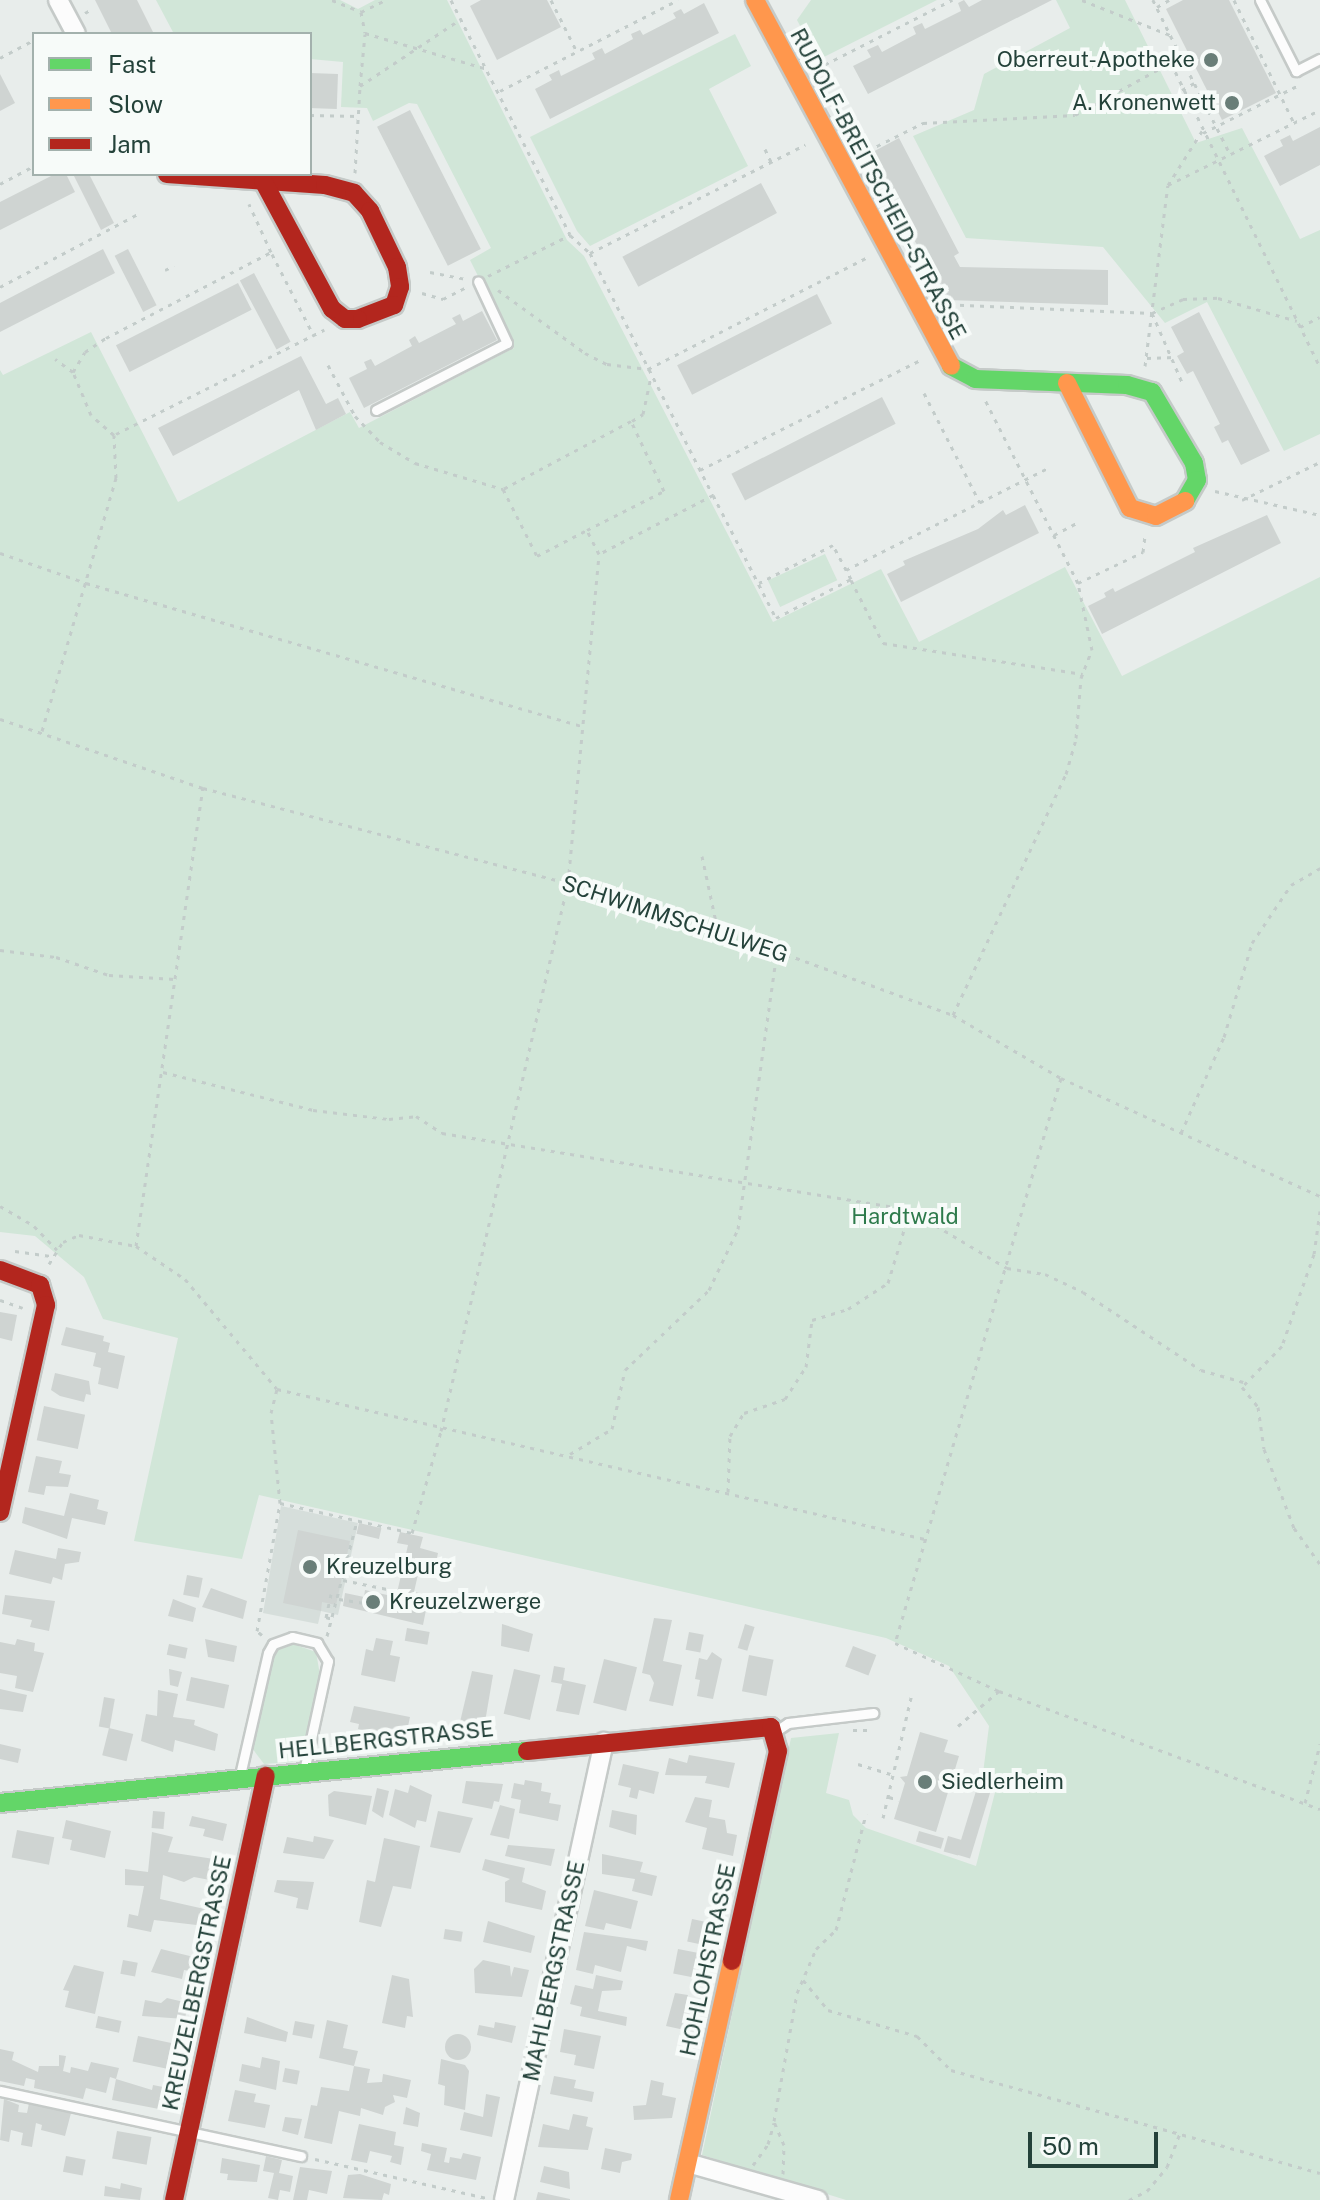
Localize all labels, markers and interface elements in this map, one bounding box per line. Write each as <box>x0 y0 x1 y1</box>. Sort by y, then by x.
street label: RUDOLF-BREITSCHEID-STRASSE <box>785 24 971 344</box>
legend <box>32 32 312 176</box>
place label: Oberreut-Apotheke <box>997 47 1195 73</box>
text: Fast <box>108 50 156 78</box>
marker: Oberreut-Apotheke <box>1202 51 1220 69</box>
text: Slow <box>108 90 163 118</box>
place label: A. Kronenwett <box>1072 90 1216 116</box>
marker: A. Kronenwett <box>1223 94 1241 112</box>
text: Jam <box>108 130 151 158</box>
street label: SCHWIMMSCHULWEG <box>559 870 791 968</box>
park label: Hardtwald <box>851 1204 959 1230</box>
place label: Kreuzelburg <box>326 1554 452 1580</box>
marker: Kreuzelburg <box>301 1558 319 1576</box>
place label: Kreuzelzwerge <box>389 1589 541 1615</box>
marker: Kreuzelzwerge <box>364 1593 382 1611</box>
street label: HELLBERGSTRASSE <box>277 1716 495 1764</box>
place label: Siedlerheim <box>941 1769 1064 1795</box>
marker: Siedlerheim <box>916 1773 934 1791</box>
street label: KREUZELBERGSTRASSE <box>157 1853 237 2113</box>
street label: MAHLBERGSTRASSE <box>518 1858 590 2084</box>
street label: HOHLOHSTRASSE <box>675 1861 741 2059</box>
scale bar <box>1032 2116 1162 2166</box>
text: 50 m <box>1042 2132 1099 2160</box>

